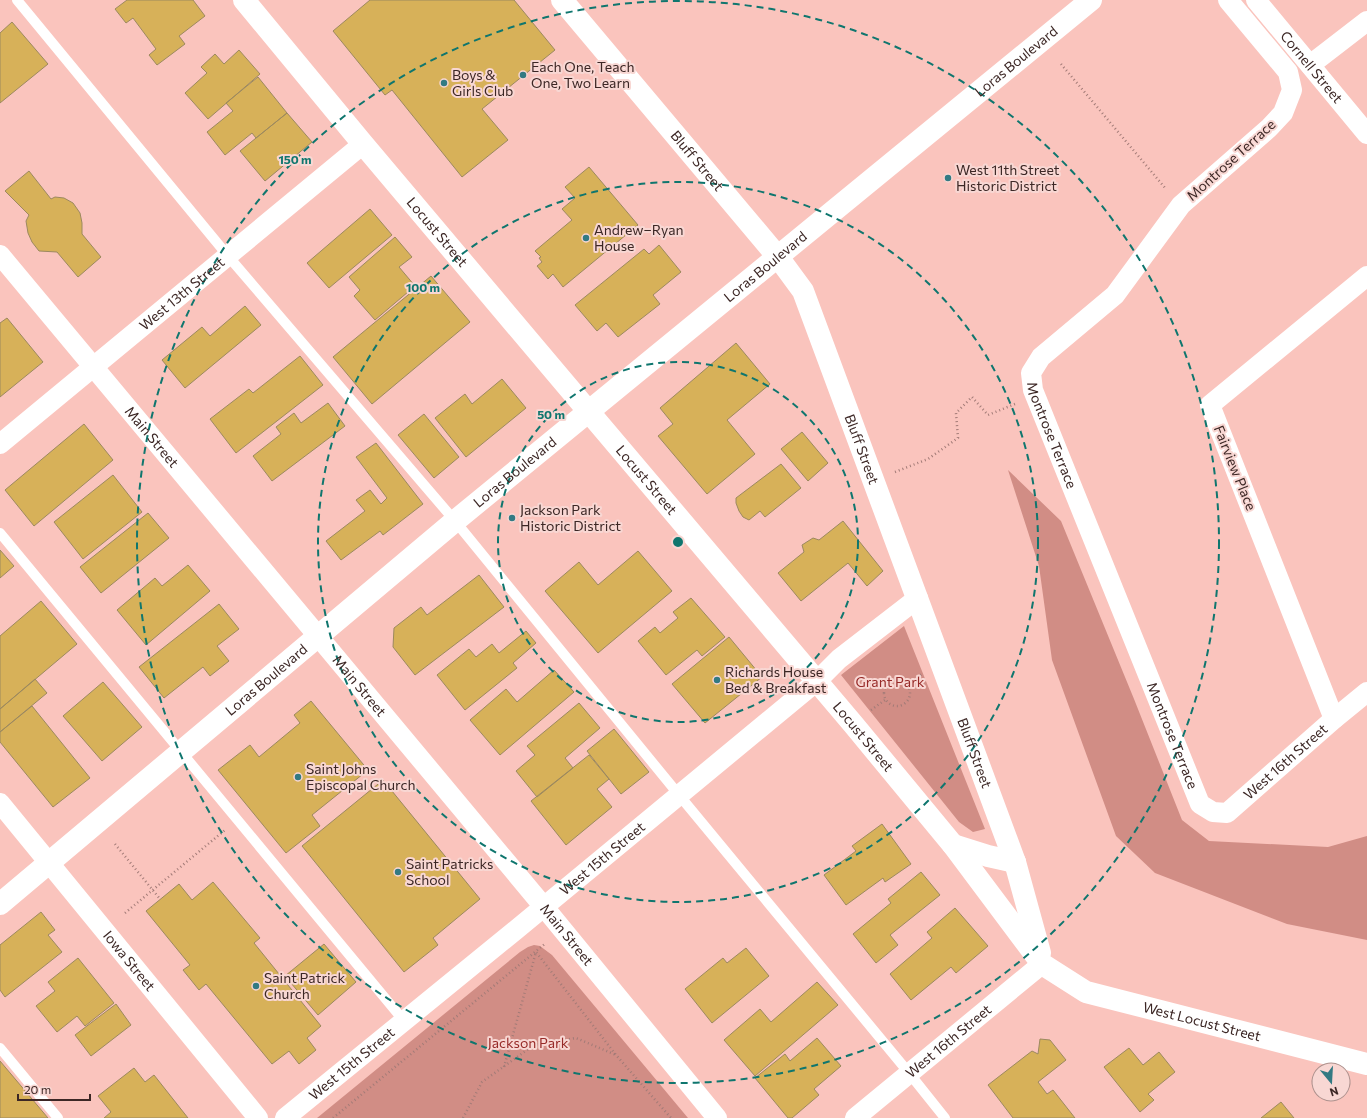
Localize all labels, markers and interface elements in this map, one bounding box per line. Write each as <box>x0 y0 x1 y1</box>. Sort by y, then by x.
street label: Loras Boulevard <box>971 22 1061 100</box>
street label: Cornell Street <box>1277 27 1347 106</box>
place label: Each One, Teach One, Two Learn <box>531 58 634 91</box>
place label: Boys & Girls Club <box>452 66 513 99</box>
marker: Each One, Teach One, Two Learn <box>518 70 528 80</box>
marker: Boys & Girls Club <box>439 78 449 88</box>
street label: Montrose Terrace <box>1183 115 1279 204</box>
street label: Bluff Street <box>667 127 728 194</box>
text: 150 m <box>278 152 312 166</box>
place label: West 11th Street Historic District <box>956 161 1060 194</box>
marker: West 11th Street Historic District <box>943 173 953 183</box>
street label: Locust Street <box>404 194 472 270</box>
place label: Andrew–Ryan House <box>594 221 684 254</box>
street label: Loras Boulevard <box>720 227 810 305</box>
marker: Andrew–Ryan House <box>581 233 591 243</box>
street label: West 13th Street <box>135 253 228 333</box>
text: 100 m <box>406 280 440 294</box>
street label: Montrose Terrace <box>1024 381 1081 491</box>
street label: Main Street <box>122 403 183 471</box>
text: 50 m <box>537 407 565 421</box>
street label: Bluff Street <box>841 412 883 487</box>
street label: Fairview Place <box>1211 423 1260 513</box>
street label: Loras Boulevard <box>470 433 559 511</box>
street label: Locust Street <box>613 441 681 518</box>
place label: Jackson Park Historic District <box>520 501 621 534</box>
marker: Jackson Park Historic District <box>507 513 517 523</box>
centre of rings <box>671 535 685 549</box>
street label: Loras Boulevard <box>221 640 310 719</box>
street label: Main Street <box>329 651 390 720</box>
place label: Richards House Bed & Breakfast <box>725 663 827 696</box>
park label: Grant Park <box>856 673 925 690</box>
marker: Richards House Bed & Breakfast <box>712 675 722 685</box>
street label: Montrose Terrace <box>1144 679 1202 791</box>
street label: Locust Street <box>830 698 898 775</box>
street label: Bluff Street <box>954 715 996 790</box>
street label: West 16th Street <box>1240 720 1331 803</box>
place label: Saint Johns Episcopal Church <box>306 760 415 793</box>
marker: Saint Johns Episcopal Church <box>293 772 303 782</box>
street label: West 15th Street <box>556 818 648 898</box>
place label: Saint Patricks School <box>406 855 494 888</box>
marker: Saint Patricks School <box>393 867 403 877</box>
street label: Main Street <box>537 900 597 969</box>
street label: Iowa Street <box>100 927 159 994</box>
place label: Saint Patrick Church <box>264 969 346 1002</box>
marker: Saint Patrick Church <box>251 981 261 991</box>
street label: West Locust Street <box>1141 998 1263 1045</box>
street label: West 16th Street <box>902 1000 995 1081</box>
street label: West 15th Street <box>305 1023 398 1103</box>
park label: Jackson Park <box>488 1034 569 1051</box>
north arrow <box>1311 1062 1351 1102</box>
scale bar <box>18 1076 90 1102</box>
text: 20 m <box>24 1082 51 1096</box>
text: N <box>1328 1085 1340 1099</box>

